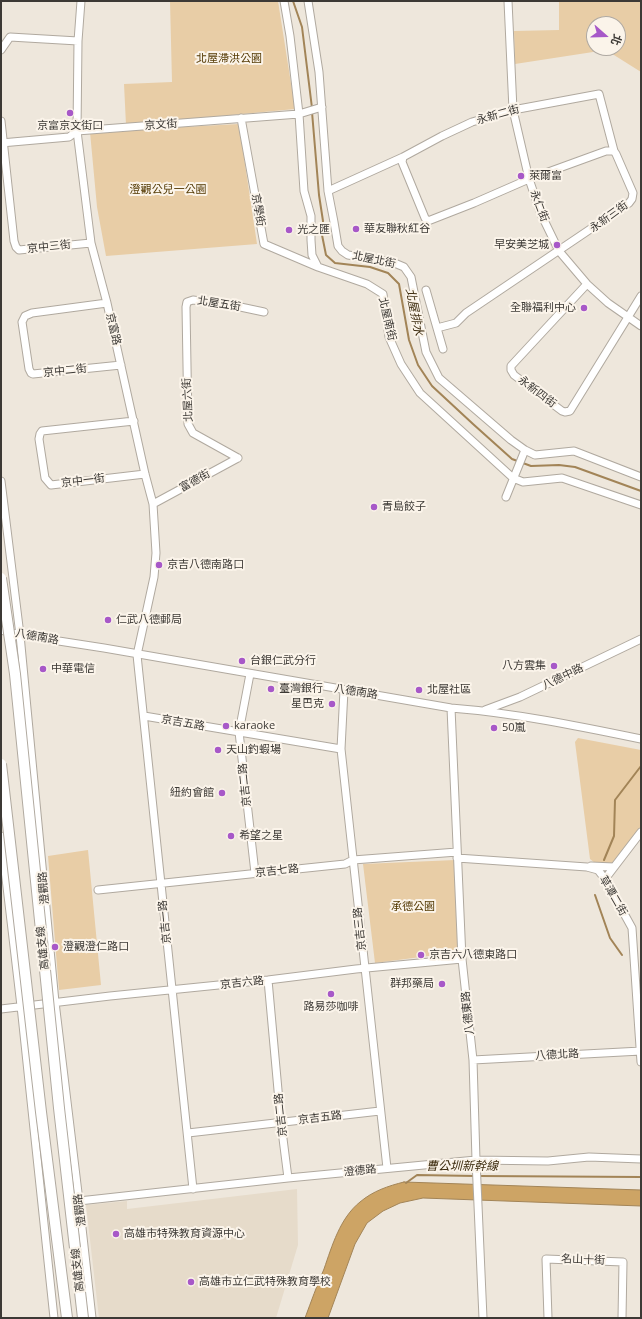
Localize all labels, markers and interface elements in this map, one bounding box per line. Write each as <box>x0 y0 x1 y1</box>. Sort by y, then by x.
north arrow <box>586 16 626 56</box>
text: 北 <box>608 32 626 48</box>
park label: 北屋滯洪公園 <box>196 52 262 66</box>
street label: 永新二街 <box>475 103 521 127</box>
marker: 京富京文街口 <box>65 108 75 118</box>
street label: 京文街 <box>144 117 178 133</box>
place label: 京富京文街口 <box>37 119 103 133</box>
place label: 萊爾富 <box>529 169 562 183</box>
marker: 萊爾富 <box>516 171 526 181</box>
park label: 澄觀公兒一公園 <box>130 183 206 197</box>
street label: 永仁街 <box>527 188 551 224</box>
street label: 京學街 <box>249 193 267 227</box>
street label: 永新三街 <box>587 199 631 235</box>
place label: 華友聯秋紅谷 <box>364 222 430 236</box>
place label: 光之匯 <box>297 223 330 237</box>
marker: 華友聯秋紅谷 <box>351 224 361 234</box>
marker: 光之匯 <box>284 225 294 235</box>
street label: 京中三街 <box>26 238 72 256</box>
place label: 早安美芝城 <box>494 238 549 252</box>
marker: 早安美芝城 <box>552 240 562 250</box>
street label: 北屋北街 <box>351 249 397 271</box>
water label: 北屋排水 <box>402 287 426 337</box>
street label: 北屋五街 <box>196 294 242 314</box>
street label: 北屋南街 <box>376 296 398 342</box>
place label: 全聯福利中心 <box>510 301 576 315</box>
marker: 全聯福利中心 <box>579 303 589 313</box>
street label: 京富路 <box>103 311 123 347</box>
street label: 京中二街 <box>42 362 88 380</box>
street label: 永新四街 <box>515 373 559 411</box>
street label: 北屋六街 <box>180 378 196 422</box>
street label: 富德街 <box>177 467 213 495</box>
street label: 京中一街 <box>60 472 106 490</box>
place label: 青島餃子 <box>382 500 426 514</box>
marker: 青島餃子 <box>369 502 379 512</box>
place label: 京吉八德南路口 <box>167 558 244 572</box>
marker: 京吉八德南路口 <box>154 560 164 570</box>
place label: 仁武八德郵局 <box>116 613 182 627</box>
marker: 仁武八德郵局 <box>103 615 113 625</box>
street label: 八德南路 <box>14 627 60 647</box>
place label: 台銀仁武分行 <box>250 654 316 668</box>
marker: 台銀仁武分行 <box>237 656 247 666</box>
place label: 八方雲集 <box>502 659 546 673</box>
street label: 八德中路 <box>540 661 586 693</box>
marker: 八方雲集 <box>549 661 559 671</box>
place label: 中華電信 <box>51 662 95 676</box>
marker: 中華電信 <box>38 664 48 674</box>
place label: 臺灣銀行 <box>279 682 323 696</box>
street label: 八德南路 <box>333 682 379 702</box>
place label: 北屋社區 <box>427 683 471 697</box>
marker: 臺灣銀行 <box>266 684 276 694</box>
marker: 北屋社區 <box>414 685 424 695</box>
place label: 星巴克 <box>291 697 324 711</box>
marker: 星巴克 <box>327 699 337 709</box>
street label: 京吉五路 <box>160 713 206 733</box>
place label: karaoke <box>234 719 275 733</box>
marker: karaoke <box>221 721 231 731</box>
place label: 50嵐 <box>502 721 526 735</box>
marker: 50嵐 <box>489 723 499 733</box>
place label: 天山釣蝦場 <box>226 743 281 757</box>
marker: 天山釣蝦場 <box>213 745 223 755</box>
street label: 京吉二路 <box>236 762 254 808</box>
place label: 紐約會館 <box>170 786 214 800</box>
marker: 紐約會館 <box>217 788 227 798</box>
place label: 希望之星 <box>239 829 283 843</box>
marker: 希望之星 <box>226 831 236 841</box>
street label: 京吉七路 <box>254 862 300 880</box>
street label: 澄觀路 <box>36 871 52 905</box>
street label: 草潭二街 <box>596 874 630 918</box>
street label: 京吉一路 <box>156 899 174 945</box>
park label: 承德公園 <box>391 900 435 914</box>
street label: 京吉三路 <box>351 906 369 952</box>
street label: 高雄支線 <box>34 925 52 971</box>
place label: 澄觀澄仁路口 <box>63 940 129 954</box>
marker: 澄觀澄仁路口 <box>50 942 60 952</box>
place label: 京吉六八德東路口 <box>429 948 517 962</box>
marker: 京吉六八德東路口 <box>416 950 426 960</box>
street label: 京吉六路 <box>219 974 265 992</box>
place label: 群邦藥局 <box>390 977 434 991</box>
marker: 群邦藥局 <box>437 979 447 989</box>
marker: 路易莎咖啡 <box>326 989 336 999</box>
street label: 八德東路 <box>459 990 477 1036</box>
place label: 路易莎咖啡 <box>304 1000 358 1014</box>
street label: 八德北路 <box>535 1047 579 1063</box>
street label: 京吉二路 <box>272 1092 290 1138</box>
street label: 京吉五路 <box>297 1109 343 1127</box>
water label: 曹公圳新幹線 <box>426 1160 498 1174</box>
street label: 澄德路 <box>343 1163 377 1179</box>
street label: 澄觀路 <box>71 1193 89 1227</box>
place label: 高雄市特殊教育資源中心 <box>124 1227 245 1241</box>
marker: 高雄市特殊教育資源中心 <box>111 1229 121 1239</box>
street label: 高雄支線 <box>69 1247 87 1293</box>
street label: 名山十街 <box>561 1253 605 1267</box>
place label: 高雄市立仁武特殊教育學校 <box>199 1275 331 1289</box>
marker: 高雄市立仁武特殊教育學校 <box>186 1277 196 1287</box>

